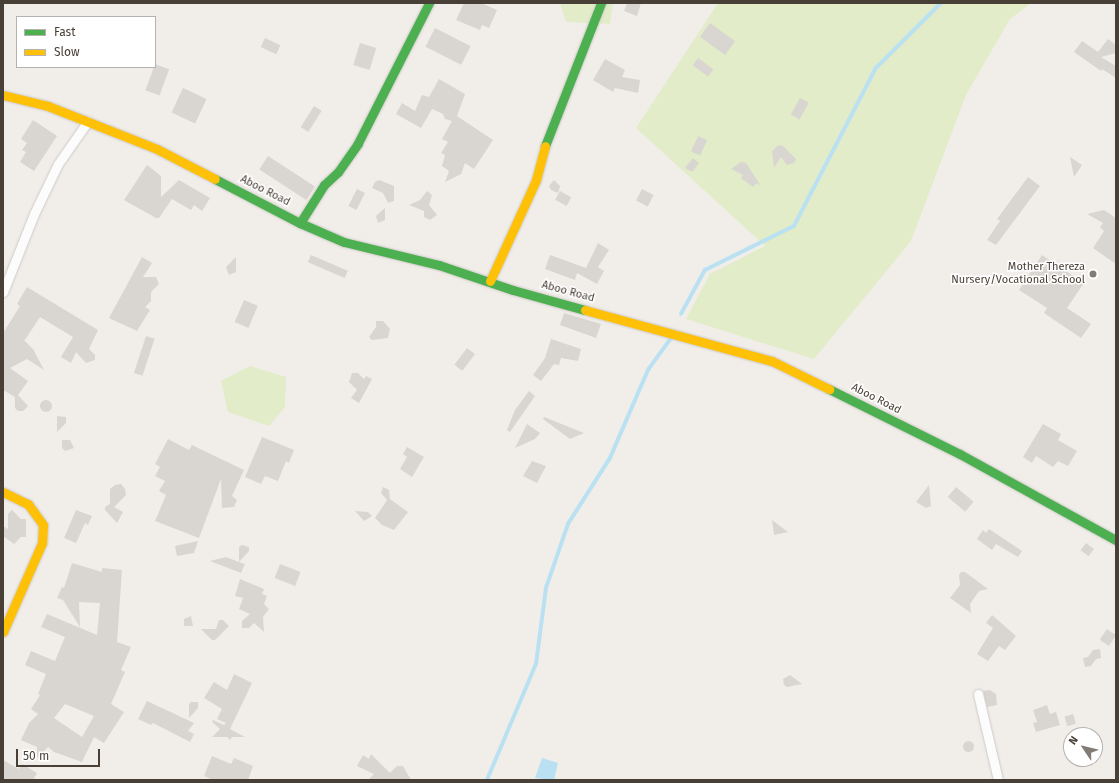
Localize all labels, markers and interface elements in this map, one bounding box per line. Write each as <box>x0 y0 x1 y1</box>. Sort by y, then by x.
legend <box>16 16 156 68</box>
text: Fast <box>54 25 76 39</box>
text: Slow <box>54 45 80 59</box>
street label: Aboo Road <box>238 173 292 209</box>
place label: Mother Thereza Nursery/Vocational School <box>951 261 1085 287</box>
marker: Mother Thereza Nursery/Vocational School <box>1088 269 1098 279</box>
street label: Aboo Road <box>540 279 596 305</box>
street label: Aboo Road <box>849 381 903 417</box>
north arrow <box>1063 727 1103 767</box>
text: N <box>1066 734 1081 747</box>
scale bar <box>18 741 102 767</box>
text: 50 m <box>23 749 49 763</box>

